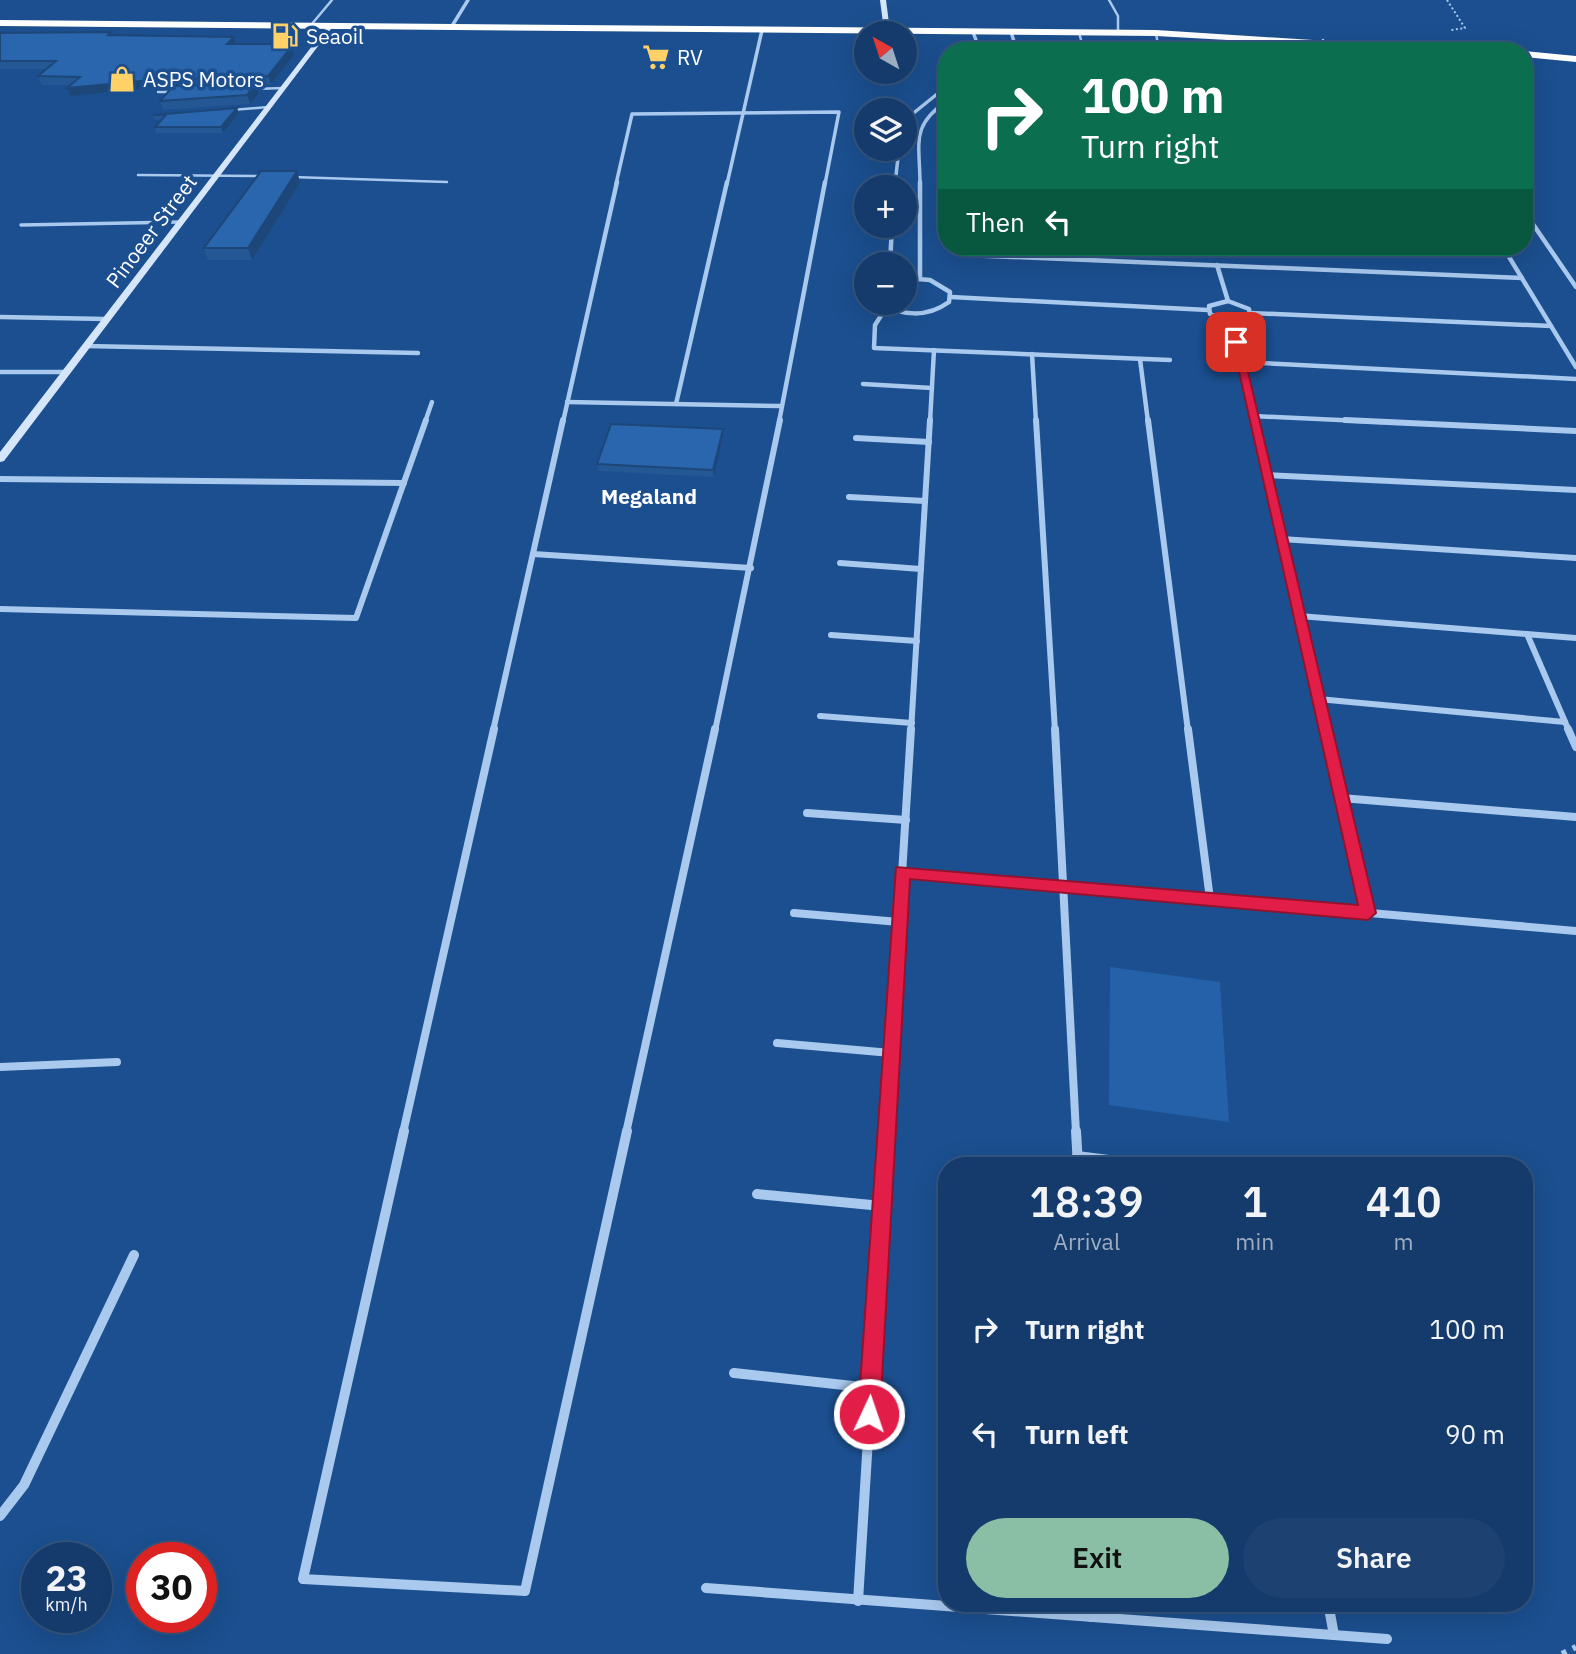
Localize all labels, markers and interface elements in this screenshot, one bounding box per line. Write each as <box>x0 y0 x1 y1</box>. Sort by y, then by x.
fuel station icon: Seaoil <box>270 21 300 51</box>
north arrow <box>854 21 917 84</box>
map controls <box>854 21 917 315</box>
place label: Seaoil <box>306 22 364 50</box>
supermarket icon: RV <box>641 42 671 72</box>
place label: RV <box>677 43 703 71</box>
text: 100 m <box>1081 63 1225 126</box>
shop icon: ASPS Motors <box>107 64 137 94</box>
place label: ASPS Motors <box>143 65 264 93</box>
icon: right <box>966 70 1057 161</box>
button: layers <box>854 98 917 161</box>
text: Turn right <box>1081 125 1219 167</box>
street label: Pinoeer Street <box>99 169 203 293</box>
button: + <box>854 175 917 238</box>
icon: left <box>1039 203 1077 241</box>
text: Then <box>966 205 1025 239</box>
button: − <box>854 252 917 315</box>
pin <box>1206 312 1266 372</box>
icon: arrive <box>1217 323 1255 361</box>
district label: Megaland <box>601 482 697 510</box>
text: 18:39 <box>1030 1174 1144 1229</box>
text: 1 <box>1242 1174 1267 1229</box>
text: 410 <box>1366 1174 1441 1229</box>
text: Arrival <box>1053 1226 1120 1256</box>
text: min <box>1235 1226 1274 1256</box>
text: m <box>1394 1226 1414 1256</box>
icon: right <box>966 1310 1004 1348</box>
text: Turn right <box>1025 1312 1144 1346</box>
text: 100 m <box>1429 1312 1505 1346</box>
position arrow <box>832 1377 906 1451</box>
icon: left <box>966 1415 1004 1453</box>
text: Turn left <box>1025 1417 1128 1451</box>
text: 90 m <box>1445 1417 1505 1451</box>
button: Exit <box>966 1518 1229 1598</box>
button: Share <box>1243 1518 1505 1598</box>
speed limit sign: 30 <box>126 1542 217 1633</box>
text: 23 <box>45 1555 88 1601</box>
text: km/h <box>45 1593 88 1616</box>

